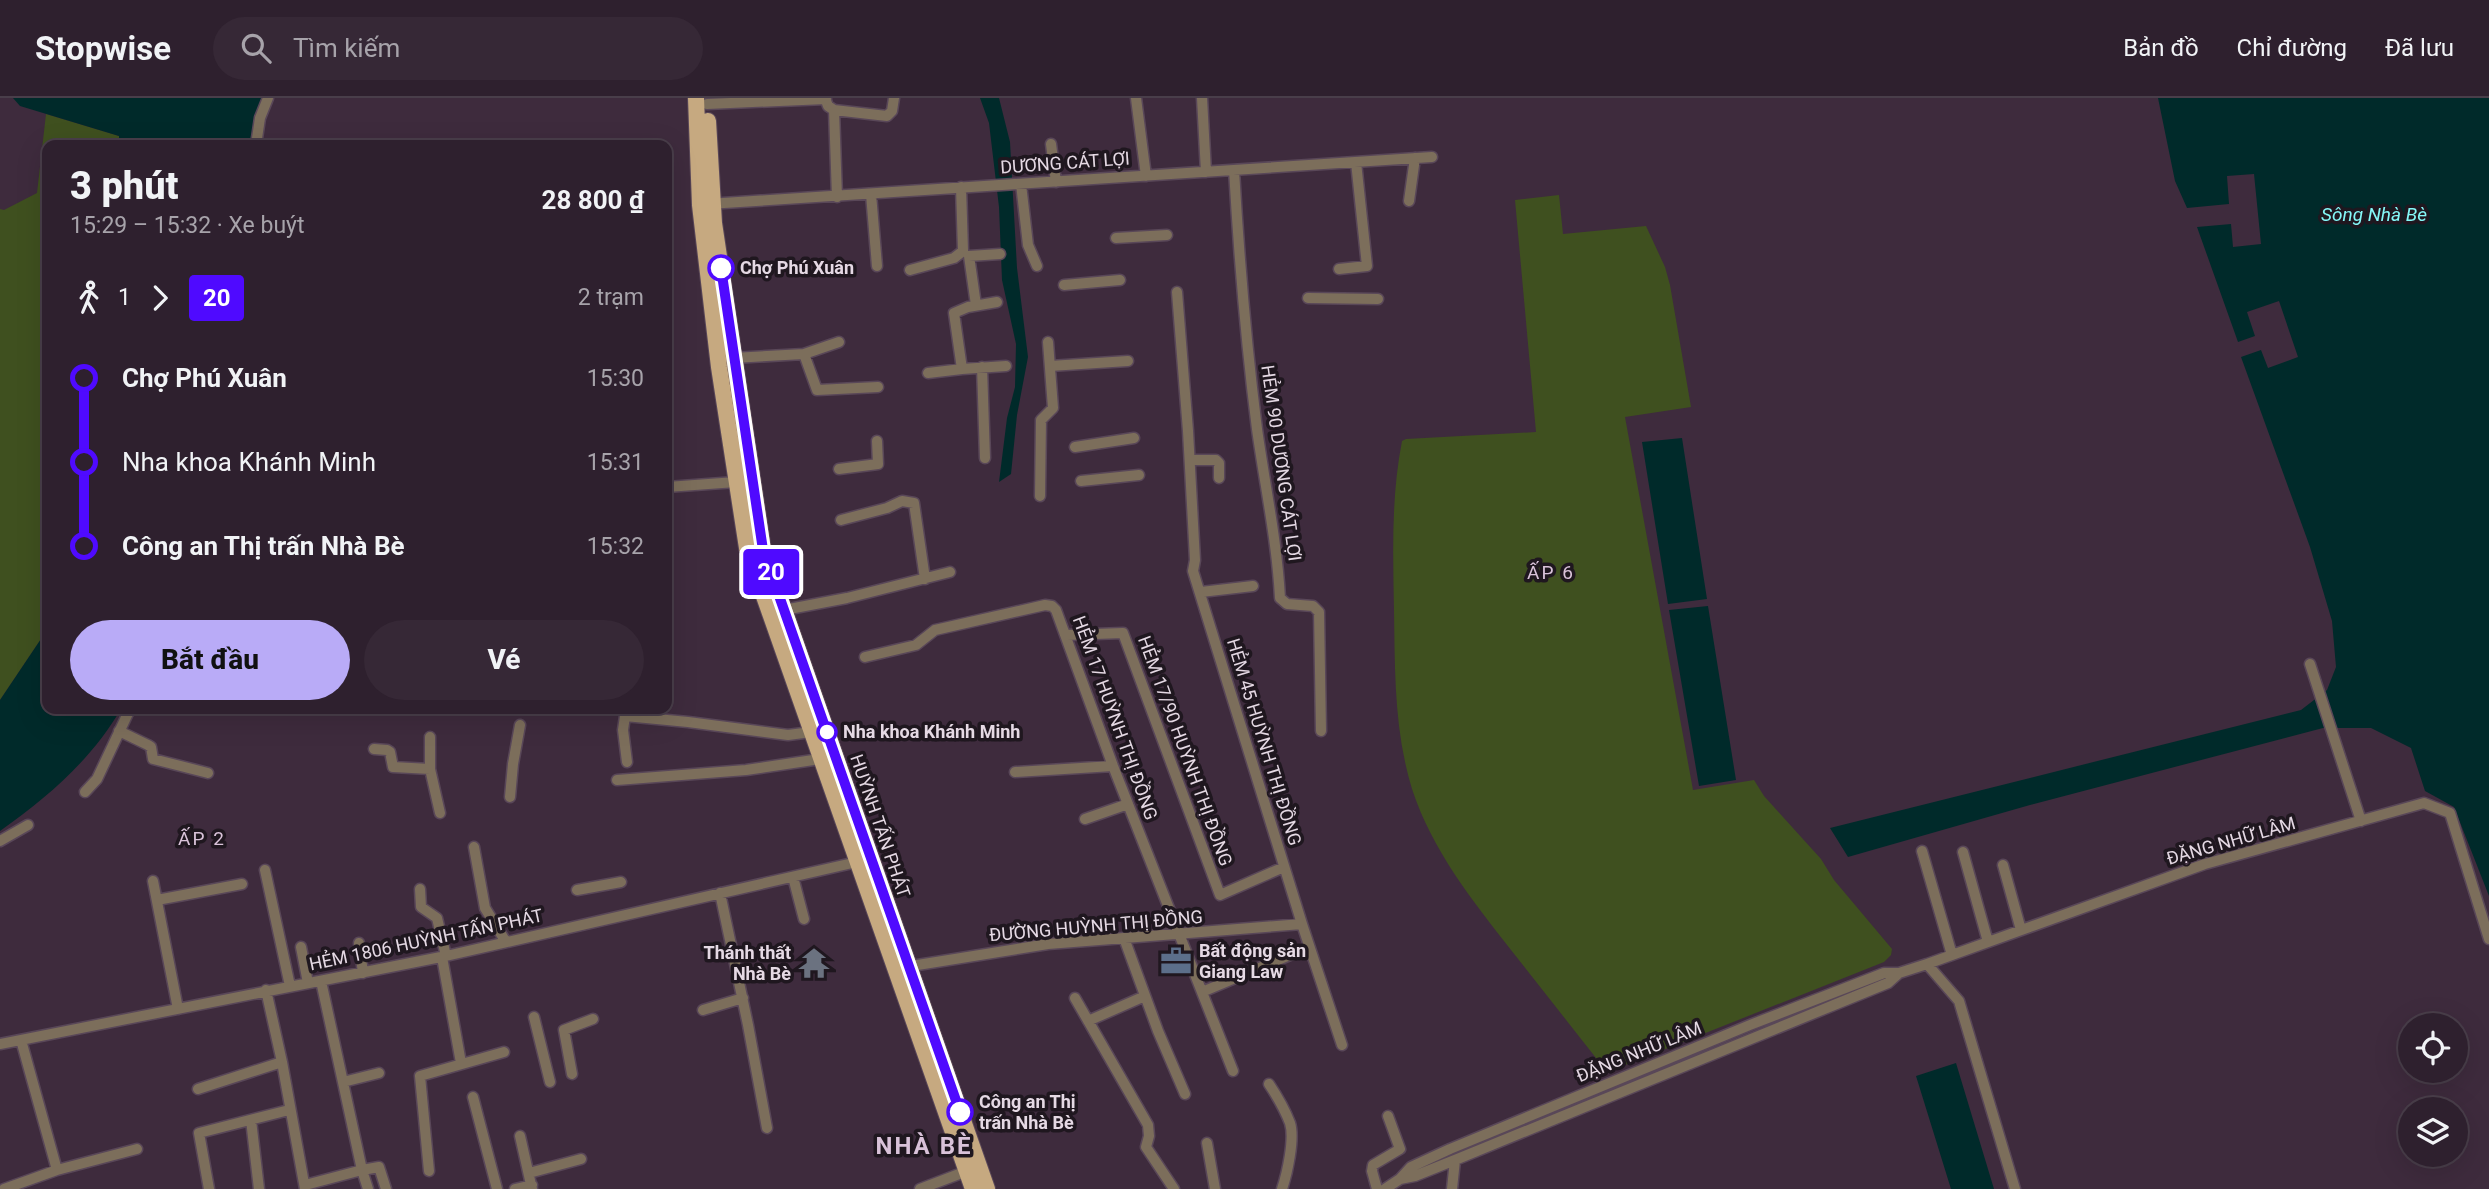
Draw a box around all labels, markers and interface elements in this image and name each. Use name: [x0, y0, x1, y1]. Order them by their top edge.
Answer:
search box: [213, 17, 703, 80]
text: Stopwise: [35, 29, 171, 68]
icon: search: [237, 29, 275, 67]
text: Tìm kiếm: [293, 33, 400, 63]
text: Bản đồ: [2123, 34, 2199, 62]
text: Chỉ đường: [2237, 34, 2347, 62]
text: Đã lưu: [2385, 34, 2454, 62]
street label: DƯƠNG CÁT LỢI: [999, 147, 1130, 178]
text: 3 phút: [70, 164, 178, 208]
text: 28 800 ₫: [541, 185, 644, 215]
water label: Sông Nhà Bè: [2321, 203, 2427, 226]
text: 15:29 – 15:32 · Xe buýt: [70, 212, 305, 239]
marker: Chợ Phú Xuân: [708, 255, 734, 281]
place label: Chợ Phú Xuân: [740, 257, 854, 278]
icon: walk: [70, 279, 108, 317]
icon: forward: [141, 279, 179, 317]
text: 1: [118, 284, 131, 311]
text: 20: [203, 284, 230, 312]
text: 2 trạm: [578, 284, 644, 311]
text: Chợ Phú Xuân: [122, 363, 287, 393]
street label: HẺM 90 DƯƠNG CÁT LỢI: [1257, 363, 1307, 562]
text: 15:30: [587, 365, 644, 392]
text: Nha khoa Khánh Minh: [122, 447, 376, 477]
text: 15:31: [587, 449, 644, 476]
text: Công an Thị trấn Nhà Bè: [122, 531, 405, 561]
text: 15:32: [587, 533, 644, 560]
line badge: 20: [740, 549, 802, 595]
text: 20: [757, 558, 785, 586]
district label: ẤP 6: [1527, 561, 1575, 584]
street label: HẺM 17 HUỲNH THỊ ĐỒNG: [1069, 613, 1163, 823]
button: Bắt đầu: [70, 620, 350, 700]
button: Vé: [364, 620, 644, 700]
street label: HẺM 17/90 HUỲNH THỊ ĐỒNG: [1134, 633, 1238, 869]
street label: HẺM 45 HUỲNH THỊ ĐỒNG: [1223, 635, 1307, 848]
place label: Nha khoa Khánh Minh: [843, 721, 1020, 742]
marker: Nha khoa Khánh Minh: [817, 722, 837, 742]
street label: HUỲNH TẤN PHÁT: [846, 751, 916, 900]
street label: ĐẶNG NHỮ LÂM: [2164, 811, 2298, 869]
district label: ẤP 2: [178, 827, 226, 850]
street label: HẺM 1806 HUỲNH TẤN PHÁT: [307, 903, 545, 975]
street label: ĐƯỜNG HUỲNH THỊ ĐỒNG: [988, 905, 1204, 945]
place label: Bất động sản Giang Law: [1199, 940, 1306, 982]
place label: Thánh thất Nhà Bè: [704, 942, 791, 984]
office icon: Bất động sản Giang Law: [1159, 944, 1193, 978]
temple icon: Thánh thất Nhà Bè: [797, 946, 831, 980]
map controls: [2398, 1013, 2468, 1167]
button: locate: [2398, 1013, 2468, 1083]
street label: ĐẶNG NHỮ LÂM: [1573, 1016, 1704, 1086]
place label: Công an Thị trấn Nhà Bè: [979, 1091, 1076, 1133]
button: layers: [2398, 1097, 2468, 1167]
marker: Công an Thị trấn Nhà Bè: [947, 1099, 973, 1125]
district label: NHÀ BÈ: [876, 1132, 973, 1160]

